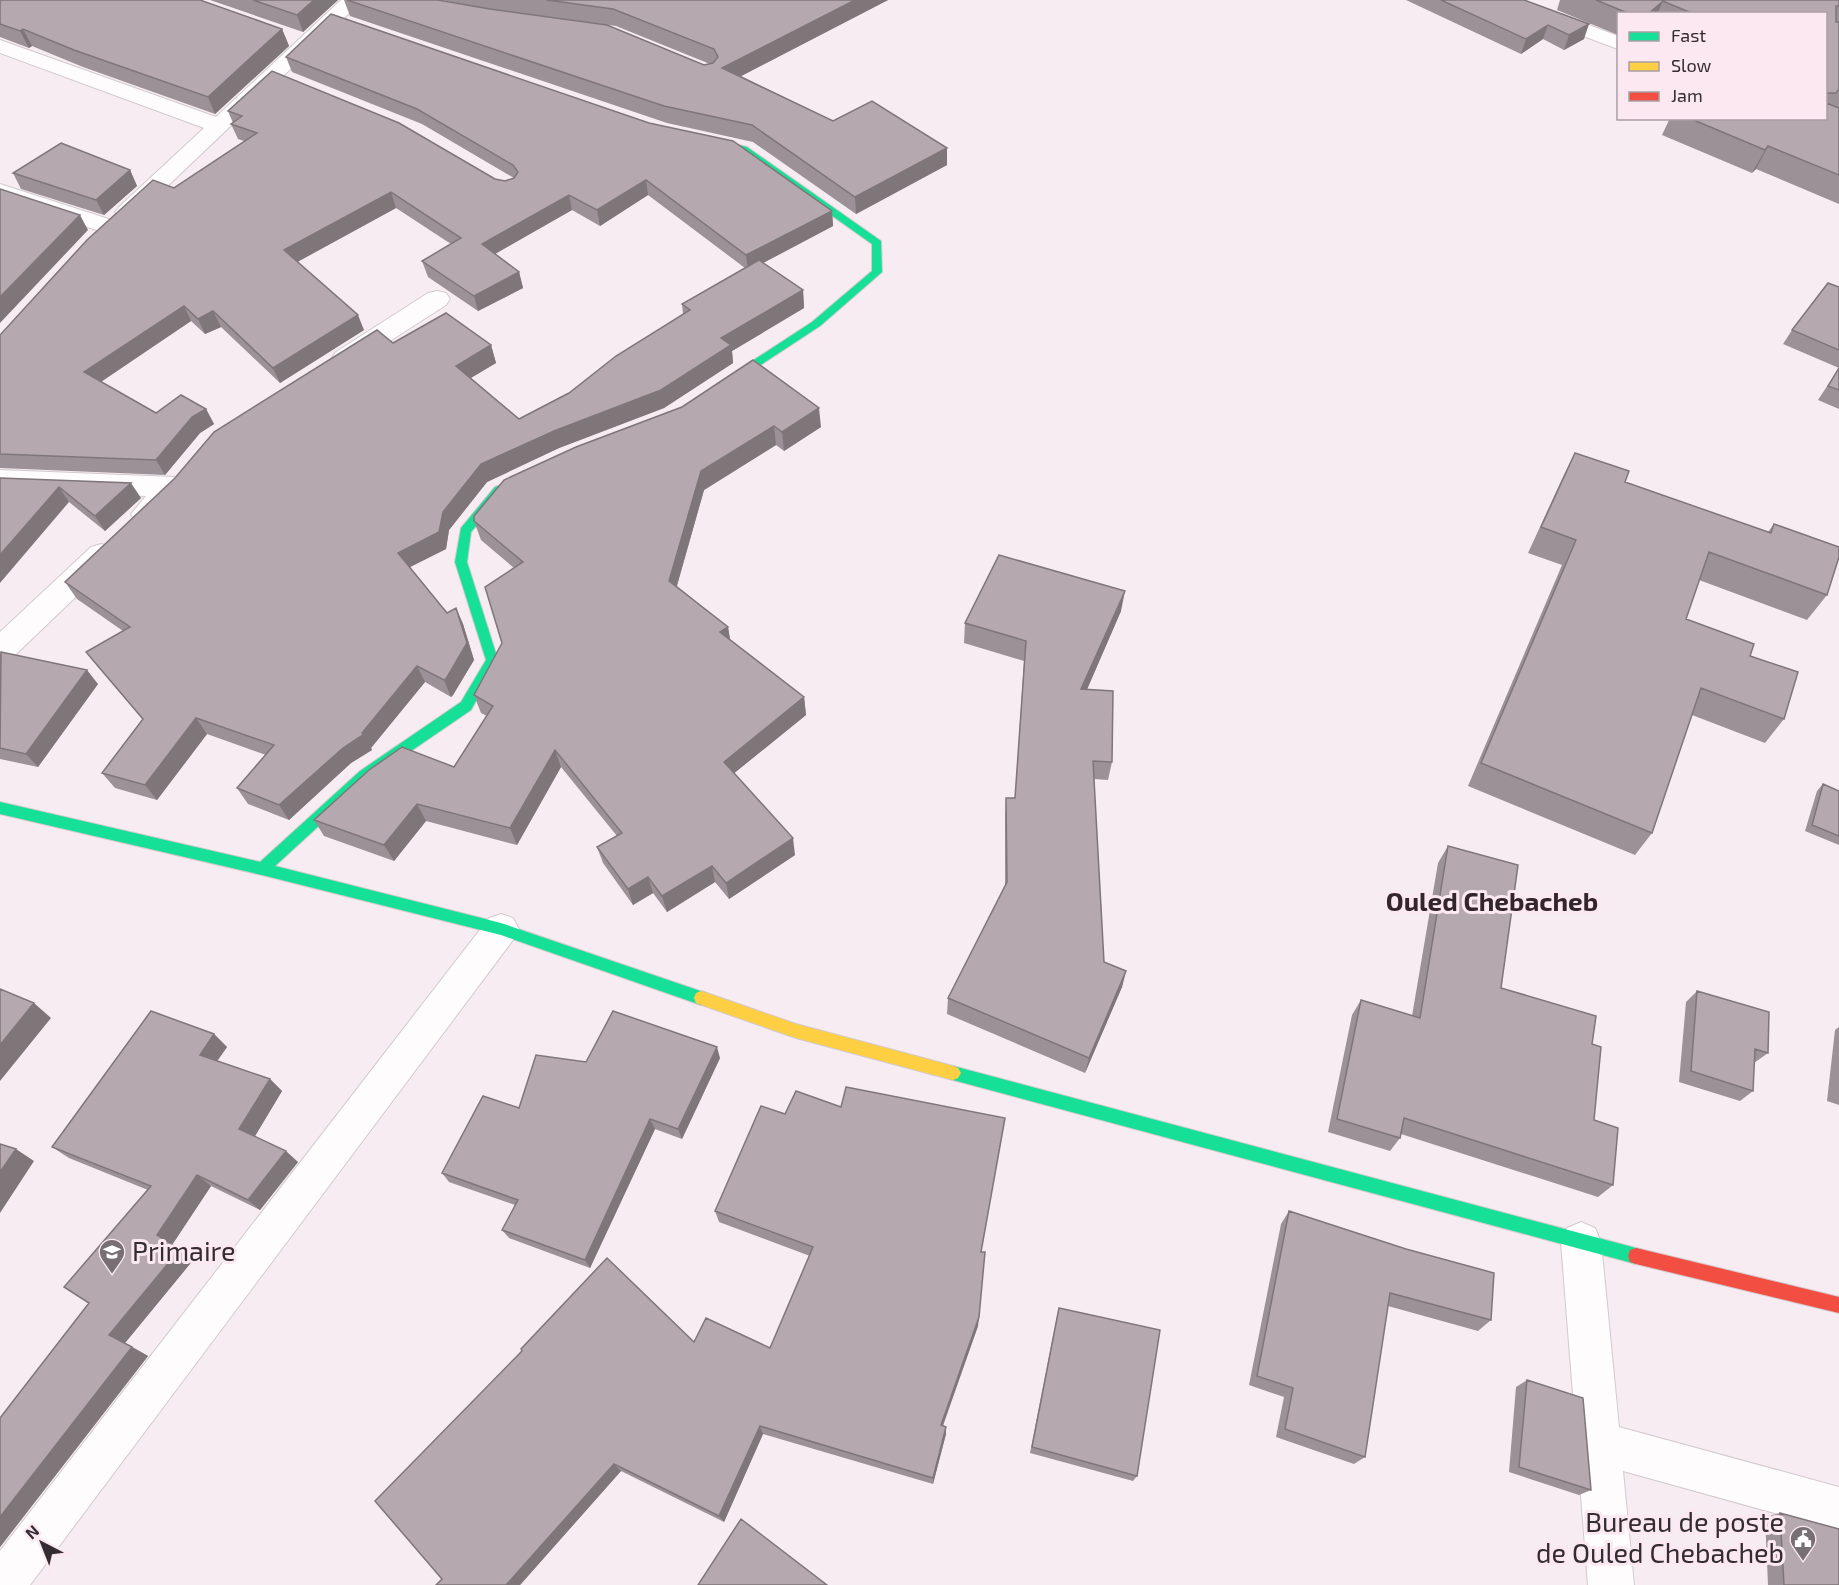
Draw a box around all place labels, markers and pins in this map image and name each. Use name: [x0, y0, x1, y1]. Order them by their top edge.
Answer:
place label: Primaire: [132, 1234, 236, 1266]
school or university icon: Primaire: [97, 1237, 127, 1275]
place label: Bureau de poste de Ouled Chebacheb: [1536, 1505, 1784, 1568]
public building icon: Bureau de poste de Ouled Chebacheb: [1788, 1524, 1818, 1562]

